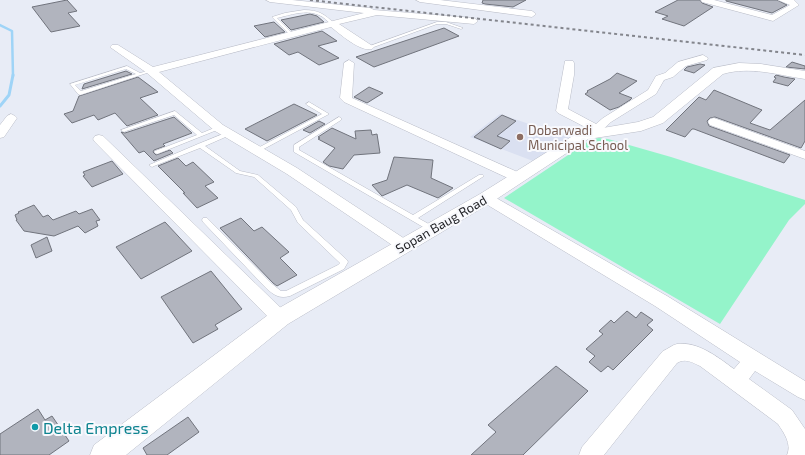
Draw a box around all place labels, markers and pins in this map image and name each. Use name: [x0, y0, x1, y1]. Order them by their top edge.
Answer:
place label: Dobarwadi Municipal School: [528, 122, 628, 153]
marker: Dobarwadi Municipal School: [515, 132, 525, 142]
place label: Delta Empress: [43, 418, 149, 437]
marker: Delta Empress: [30, 422, 40, 432]

